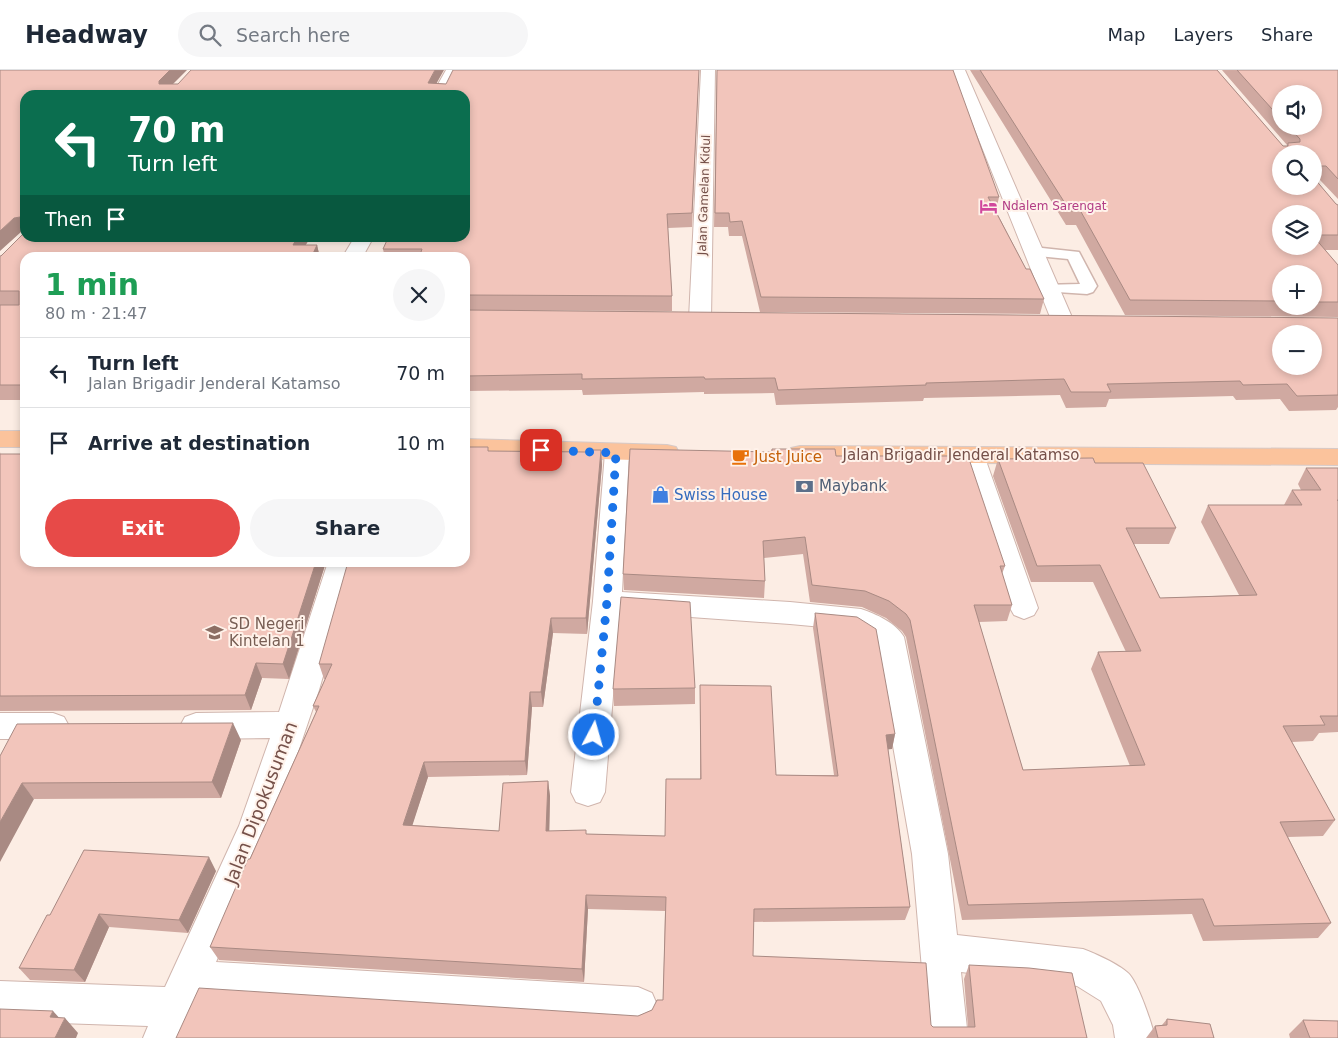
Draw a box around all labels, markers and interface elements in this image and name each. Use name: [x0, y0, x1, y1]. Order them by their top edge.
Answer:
search box: [178, 12, 528, 57]
text: Headway: [25, 21, 148, 49]
icon: search: [196, 21, 224, 49]
text: Search here: [236, 24, 350, 46]
text: Map: [1107, 24, 1145, 45]
text: Layers: [1173, 24, 1233, 45]
text: Share: [1261, 24, 1313, 45]
map controls: [1272, 85, 1322, 375]
button: sound: [1272, 85, 1322, 135]
icon: left: [45, 110, 110, 175]
text: 70 m: [128, 110, 225, 150]
street label: Jalan Gamelan Kidul: [695, 134, 713, 257]
button: search: [1272, 145, 1322, 195]
text: Turn left: [128, 151, 217, 176]
hotel icon: Ndalem Sarengat: [978, 196, 998, 216]
place label: Ndalem Sarengat: [1002, 199, 1107, 213]
icon: arrive: [102, 205, 130, 233]
button: layers: [1272, 205, 1322, 255]
text: Then: [45, 208, 92, 230]
button: +: [1272, 265, 1322, 315]
text: 1 min: [45, 267, 139, 302]
button: close: [393, 269, 445, 321]
text: 80 m · 21:47: [45, 304, 147, 323]
button: −: [1272, 325, 1322, 375]
text: Turn left: [88, 352, 179, 374]
icon: left: [45, 359, 73, 387]
text: 70 m: [396, 362, 445, 384]
text: Jalan Brigadir Jenderal Katamso: [88, 374, 341, 393]
icon: arrive: [45, 429, 73, 457]
pin: [520, 429, 562, 471]
text: Arrive at destination: [88, 432, 310, 454]
text: 10 m: [396, 432, 445, 454]
icon: arrive: [527, 436, 555, 464]
street label: Jalan Brigadir Jenderal Katamso: [842, 446, 1079, 464]
cafe icon: Just Juice: [730, 447, 750, 467]
place label: Just Juice: [753, 448, 822, 466]
bank icon: Maybank: [795, 476, 815, 496]
place label: Maybank: [819, 477, 887, 495]
shop icon: Swiss House: [650, 485, 670, 505]
place label: Swiss House: [674, 486, 767, 504]
button: Exit: [45, 499, 240, 557]
button: Share: [250, 499, 445, 557]
place label: SD Negeri Kintelan 1: [229, 615, 305, 650]
school or university icon: SD Negeri Kintelan 1: [205, 623, 225, 643]
position arrow: [567, 708, 619, 760]
street label: Jalan Dipokusuman: [219, 718, 301, 888]

